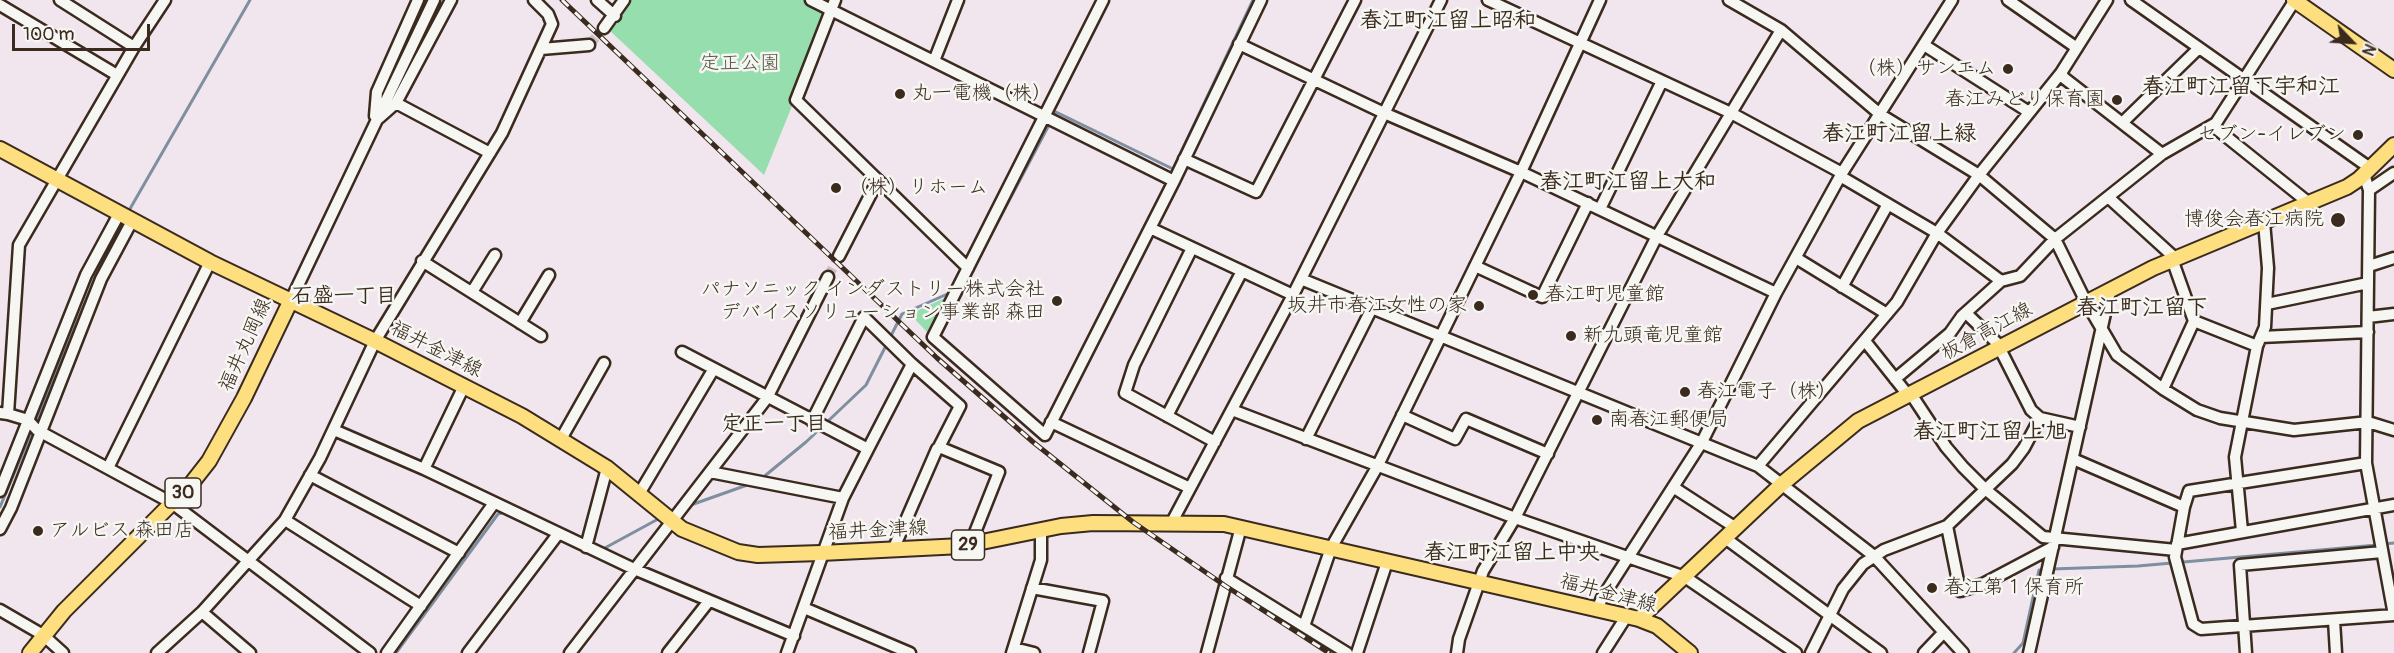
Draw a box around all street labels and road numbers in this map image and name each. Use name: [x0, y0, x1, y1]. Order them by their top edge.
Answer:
street label: 福井丸岡線: [215, 294, 277, 396]
street label: 板倉高江線: [1937, 298, 2037, 366]
street label: 福井金津線: [386, 317, 486, 383]
road number: 30: [165, 478, 201, 508]
street label: 福井金津線: [827, 516, 929, 546]
road number: 29: [952, 530, 984, 560]
street label: 福井金津線: [1557, 569, 1659, 619]

